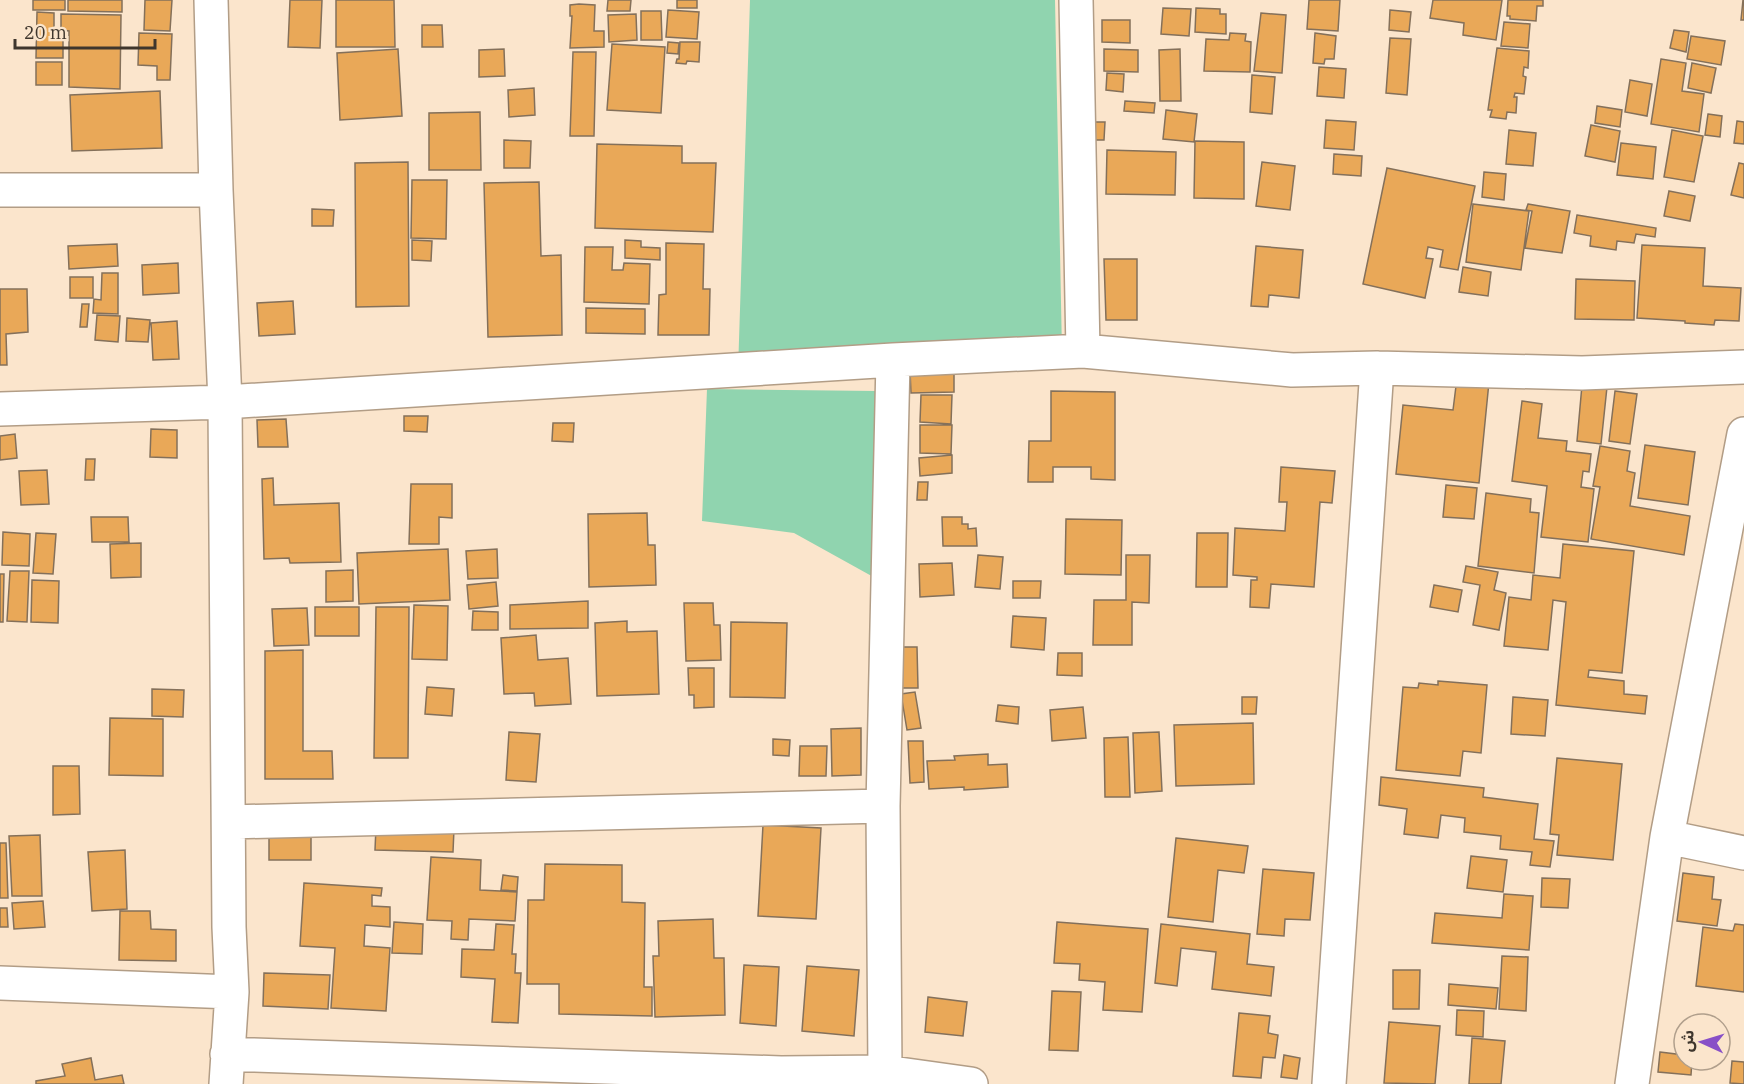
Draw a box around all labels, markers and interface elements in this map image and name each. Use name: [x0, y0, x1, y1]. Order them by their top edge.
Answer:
scale bar: [15, 12, 154, 50]
text: 20 m: [24, 21, 67, 44]
north arrow: [1672, 1012, 1732, 1072]
text: ش: [1676, 1029, 1698, 1053]

